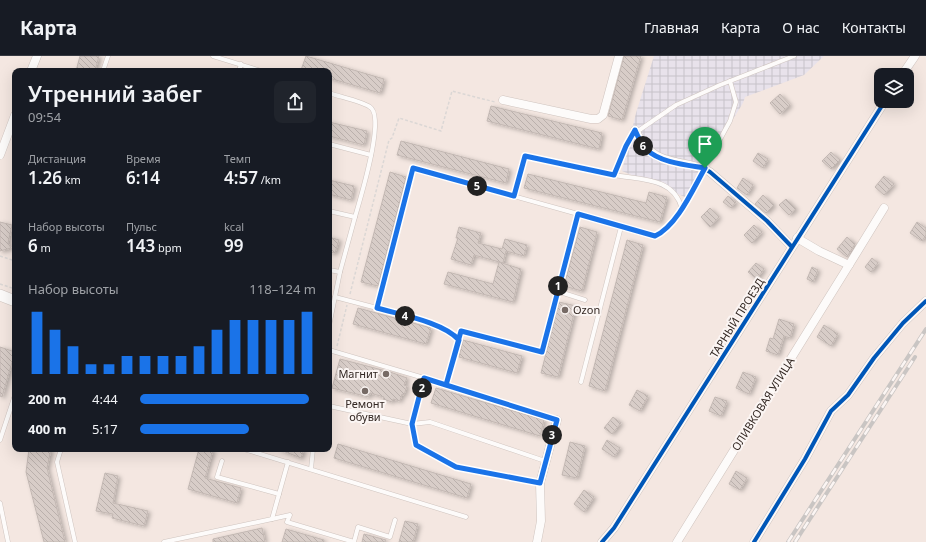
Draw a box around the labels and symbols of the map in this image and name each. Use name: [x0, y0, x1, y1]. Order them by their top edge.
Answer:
pin: [688, 127, 722, 168]
pin: 6: [633, 136, 653, 156]
pin: 5: [467, 176, 487, 196]
street label: ТАРНЫЙ ПРОЕЗД: [706, 275, 767, 360]
pin: 1: [548, 276, 568, 296]
place label: Ozon: [573, 302, 600, 317]
marker: Ozon: [560, 305, 570, 315]
pin: 4: [395, 306, 415, 326]
street label: ОЛИВКОВАЯ УЛИЦА: [728, 353, 798, 453]
place label: Магнит: [338, 366, 378, 381]
marker: Магнит: [381, 369, 391, 379]
pin: 2: [412, 378, 432, 398]
marker: Ремонт обуви: [360, 386, 370, 396]
place label: Ремонт обуви: [345, 396, 385, 424]
pin: 3: [542, 425, 562, 445]

